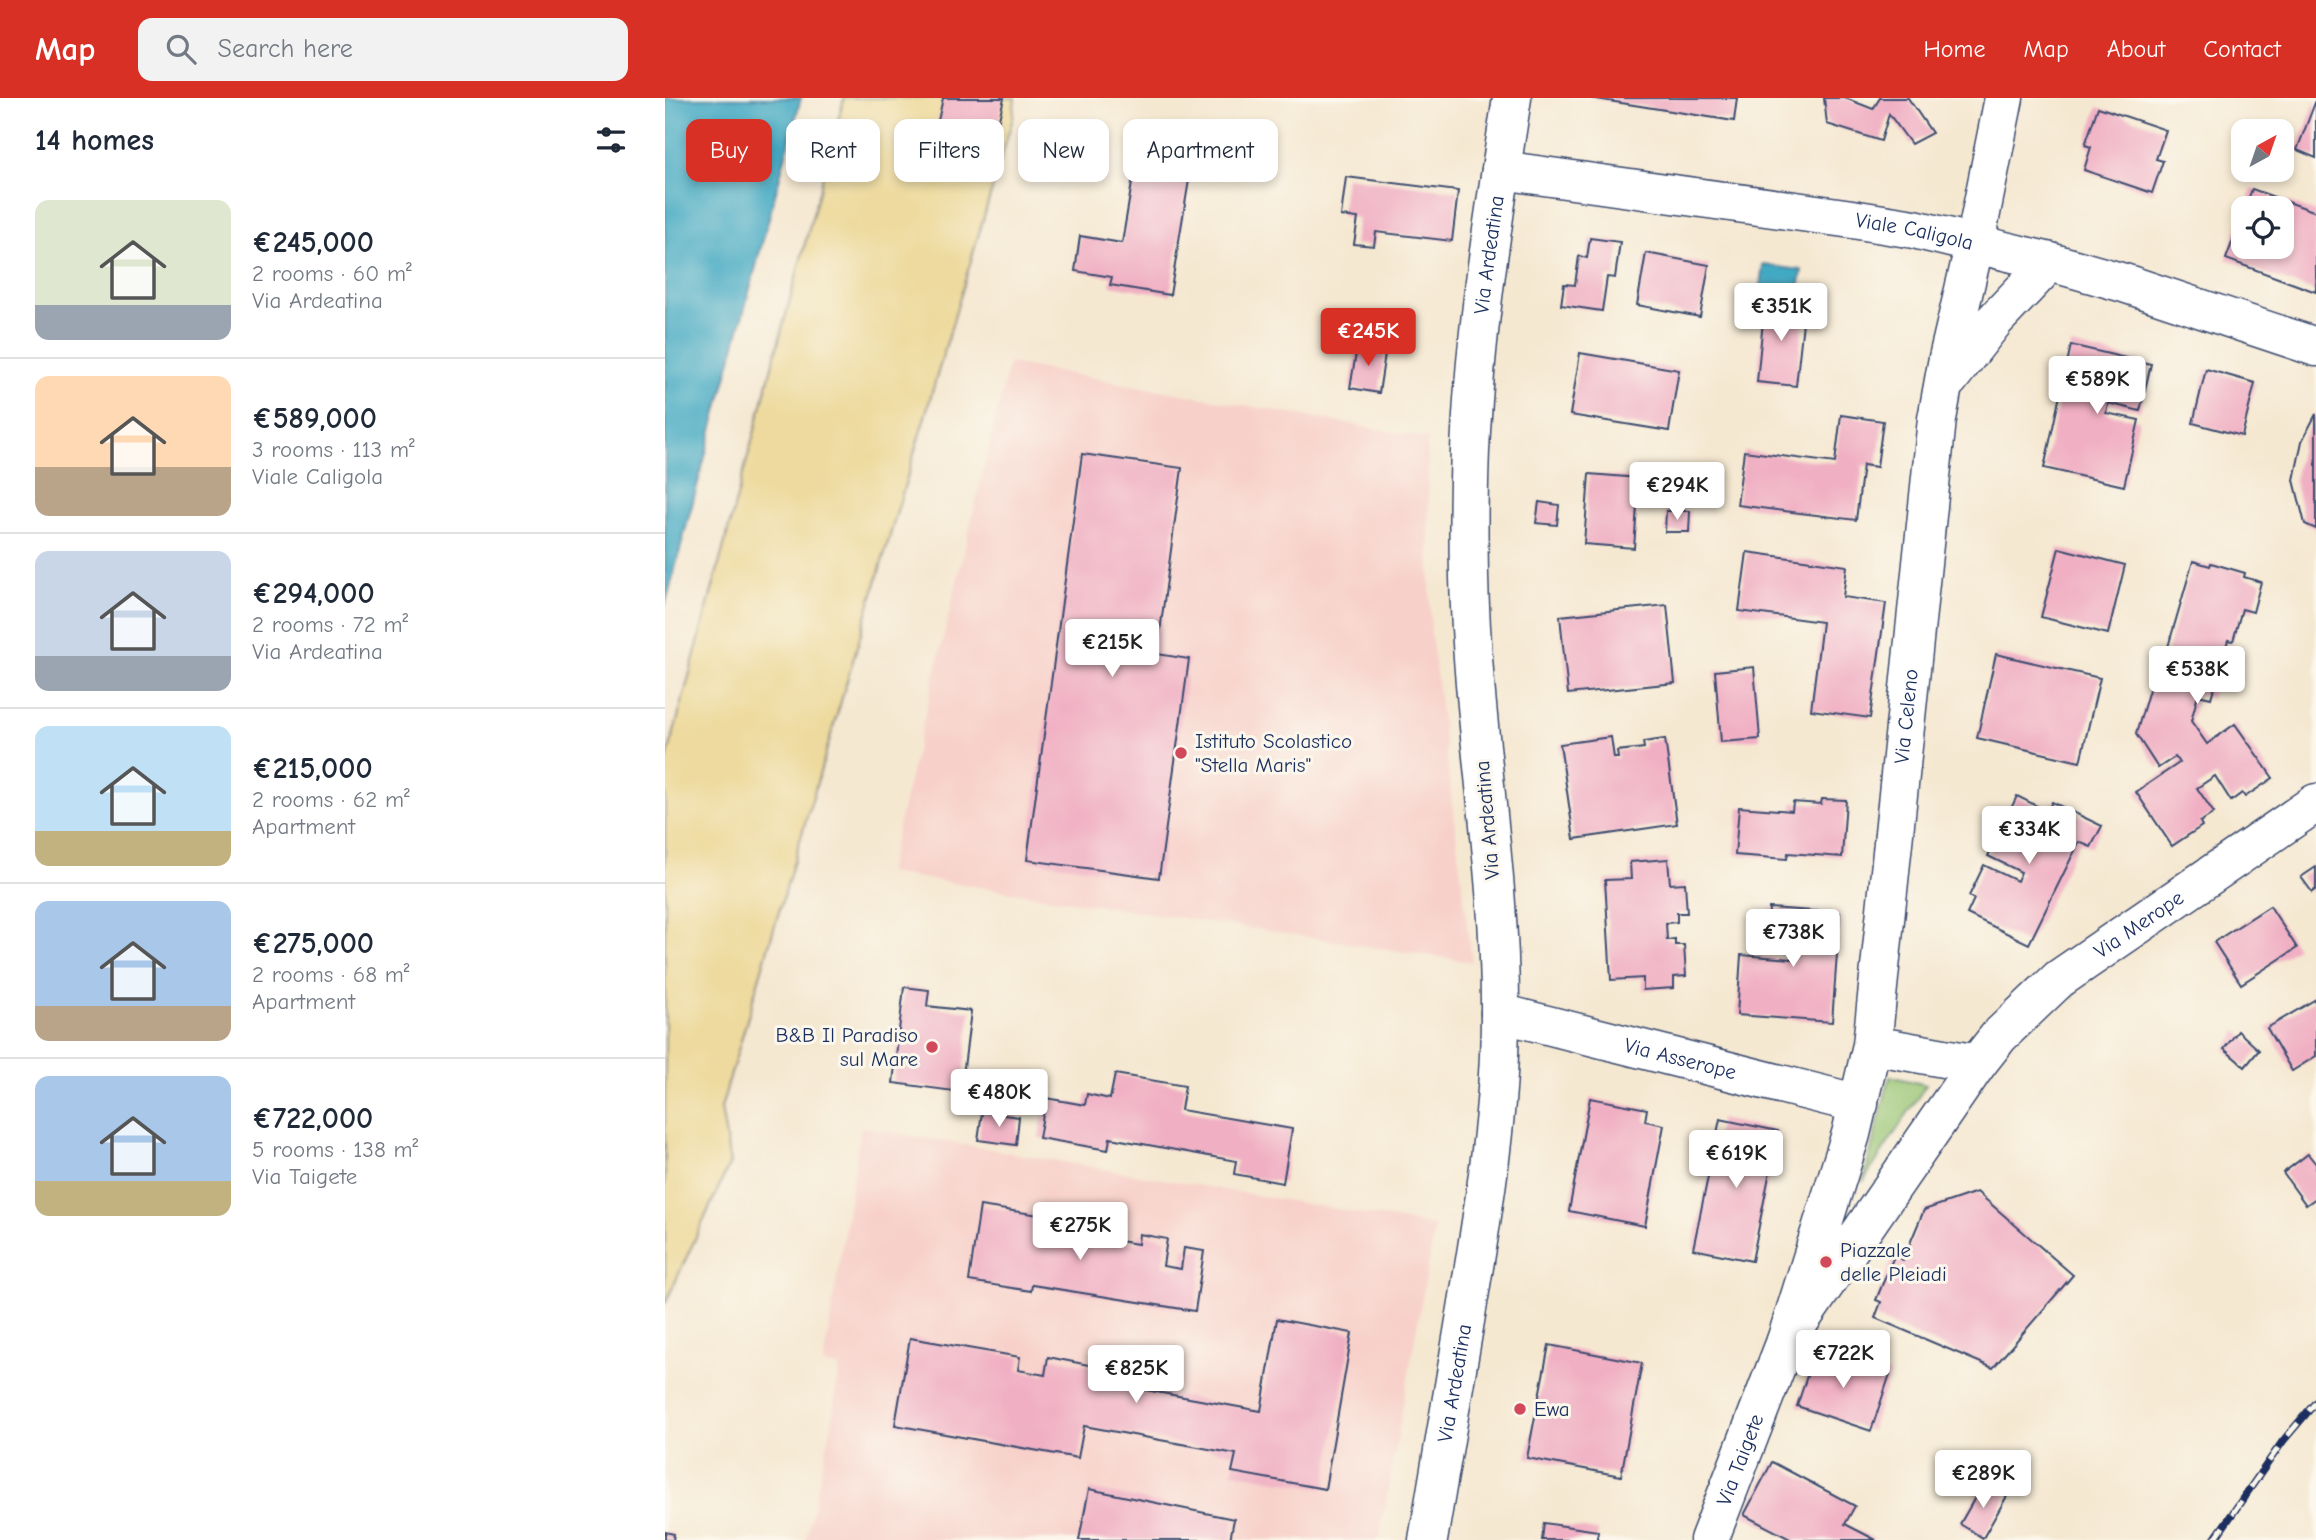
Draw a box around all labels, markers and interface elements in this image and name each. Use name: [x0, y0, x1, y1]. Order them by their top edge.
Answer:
search box: [138, 18, 628, 81]
text: Map: [35, 30, 96, 68]
icon: search: [162, 30, 200, 68]
text: Search here: [218, 34, 353, 64]
text: Home: [1924, 35, 1985, 63]
text: Map: [2023, 35, 2069, 63]
text: About: [2107, 35, 2165, 63]
text: Contact: [2203, 35, 2281, 63]
chip: Buy: [686, 119, 772, 182]
chip: Rent: [786, 119, 880, 182]
chip: Filters: [894, 119, 1004, 182]
chip: New: [1018, 119, 1109, 182]
chip: Apartment: [1123, 119, 1278, 182]
north arrow: [2231, 119, 2294, 182]
map controls: [2231, 119, 2294, 259]
icon: filters: [592, 121, 630, 159]
text: 14 homes: [35, 123, 154, 158]
street label: Via Ardeatina: [1469, 194, 1509, 315]
button: locate: [2231, 196, 2294, 259]
street label: Viale Caligola: [1854, 208, 1976, 255]
text: €245,000: [252, 225, 374, 260]
icon: home: [91, 228, 175, 312]
text: 2 rooms · 60 m²: [252, 260, 412, 287]
pin: €351K: [1732, 284, 1830, 343]
text: Via Ardeatina: [252, 287, 383, 314]
text: €351K: [1750, 292, 1812, 319]
pin: €245K: [1319, 308, 1417, 368]
text: €245K: [1337, 317, 1399, 344]
pin: €589K: [2048, 356, 2146, 416]
text: €589K: [2065, 365, 2129, 392]
text: €589,000: [252, 401, 377, 436]
icon: home: [91, 404, 175, 488]
text: 3 rooms · 113 m²: [252, 436, 415, 463]
pin: €294K: [1628, 462, 1726, 522]
text: Viale Caligola: [252, 463, 383, 490]
text: €294K: [1645, 471, 1709, 498]
text: €294,000: [252, 576, 375, 611]
icon: home: [91, 579, 175, 663]
text: 2 rooms · 72 m²: [252, 611, 408, 638]
pin: €215K: [1063, 620, 1161, 679]
text: €215K: [1081, 628, 1143, 655]
text: Via Ardeatina: [252, 638, 383, 665]
pin: €538K: [2148, 646, 2246, 706]
text: €538K: [2165, 655, 2229, 682]
street label: Via Celeno: [1889, 668, 1923, 765]
place label: Istituto Scolastico "Stella Maris": [1195, 729, 1352, 777]
marker: Istituto Scolastico "Stella Maris": [1173, 745, 1189, 761]
text: €215,000: [252, 751, 373, 786]
icon: home: [91, 754, 175, 838]
street label: Via Ardeatina: [1470, 759, 1504, 881]
text: 2 rooms · 62 m²: [252, 786, 410, 813]
pin: €334K: [1980, 806, 2078, 866]
text: Apartment: [252, 813, 355, 840]
text: €334K: [1998, 815, 2060, 842]
street label: Via Merope: [2090, 885, 2188, 963]
pin: €738K: [1744, 910, 1842, 969]
text: €738K: [1762, 918, 1824, 945]
text: €275,000: [252, 926, 374, 961]
icon: home: [91, 929, 175, 1013]
text: 2 rooms · 68 m²: [252, 961, 410, 988]
text: Apartment: [252, 988, 355, 1015]
place label: B&B Il Paradiso sul Mare: [775, 1023, 918, 1071]
street label: Via Asserope: [1622, 1033, 1739, 1084]
marker: B&B Il Paradiso sul Mare: [924, 1039, 940, 1055]
pin: €480K: [950, 1070, 1048, 1129]
text: €480K: [967, 1078, 1031, 1105]
text: €722,000: [252, 1101, 373, 1136]
icon: home: [91, 1104, 175, 1188]
pin: €619K: [1687, 1130, 1785, 1190]
text: 5 rooms · 138 m²: [252, 1136, 418, 1163]
text: €619K: [1705, 1139, 1767, 1166]
text: Via Taigete: [252, 1163, 357, 1190]
pin: €275K: [1031, 1202, 1129, 1262]
text: €275K: [1049, 1211, 1111, 1238]
place label: Piazzale delle Pleiadi: [1840, 1238, 1947, 1286]
marker: Piazzale delle Pleiadi: [1818, 1254, 1834, 1270]
street label: Via Ardeatina: [1433, 1322, 1476, 1444]
pin: €722K: [1794, 1330, 1892, 1390]
text: €722K: [1812, 1339, 1874, 1366]
pin: €825K: [1087, 1346, 1185, 1405]
text: €825K: [1104, 1354, 1168, 1381]
place label: Ewa: [1534, 1397, 1570, 1421]
marker: Ewa: [1512, 1401, 1528, 1417]
street label: Via Taigete: [1711, 1411, 1769, 1509]
pin: €289K: [1934, 1450, 2032, 1510]
text: €289K: [1951, 1459, 2015, 1486]

